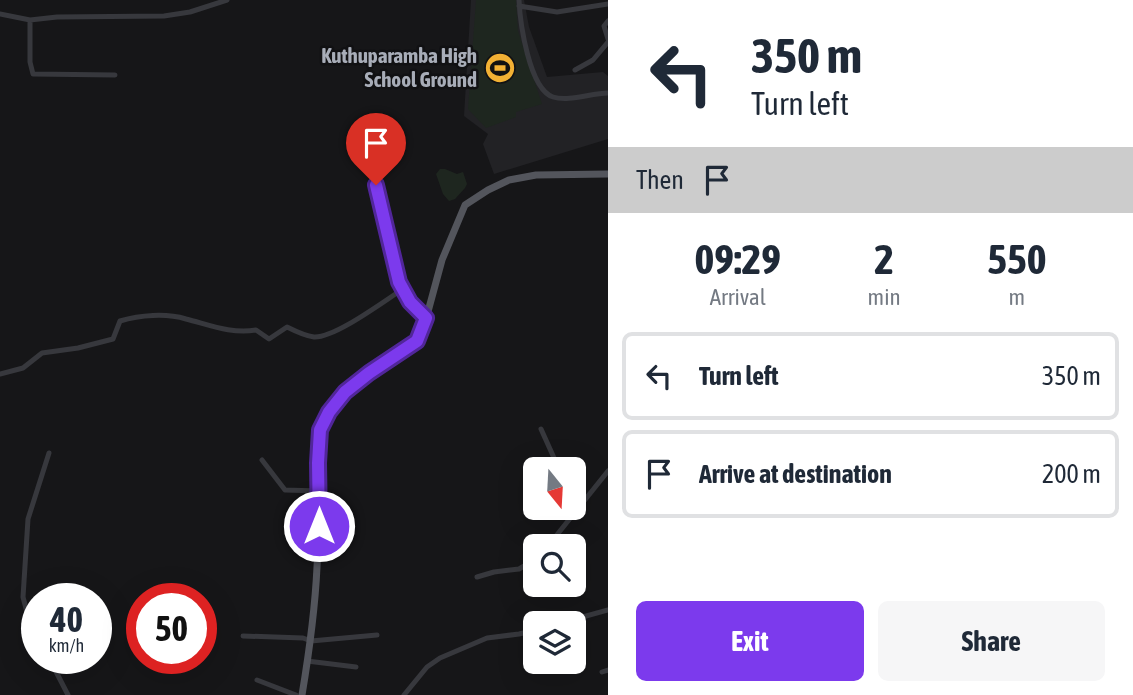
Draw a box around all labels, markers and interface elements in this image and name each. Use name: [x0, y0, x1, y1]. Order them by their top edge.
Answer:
text: 350 m: [751, 27, 862, 83]
icon: left: [636, 28, 727, 119]
place label: Kuthuparamba High School Ground: [321, 43, 477, 91]
sports icon: Kuthuparamba High School Ground: [483, 51, 517, 85]
text: Turn left: [751, 85, 849, 122]
pin: [346, 113, 406, 185]
icon: arrive: [357, 124, 395, 162]
icon: arrive: [698, 161, 736, 199]
text: Then: [636, 165, 684, 195]
text: 09:29: [695, 235, 781, 283]
text: 2: [874, 235, 894, 283]
text: 550: [987, 235, 1046, 283]
text: Arrival: [710, 284, 766, 310]
text: min: [868, 284, 901, 310]
text: m: [1009, 284, 1025, 310]
icon: left: [640, 357, 678, 395]
text: Turn left: [699, 361, 779, 391]
text: 350 m: [1042, 361, 1101, 391]
icon: arrive: [640, 455, 678, 493]
north arrow: [523, 457, 586, 520]
map controls: [523, 457, 586, 674]
text: Arrive at destination: [699, 459, 892, 489]
text: 200 m: [1042, 459, 1101, 489]
position arrow: [282, 489, 356, 563]
button: search: [523, 534, 586, 597]
speed limit sign: 50: [126, 583, 217, 674]
text: 40: [50, 599, 83, 639]
button: Exit: [636, 601, 864, 681]
button: Share: [878, 601, 1105, 681]
button: layers: [523, 611, 586, 674]
text: km/h: [49, 635, 84, 656]

